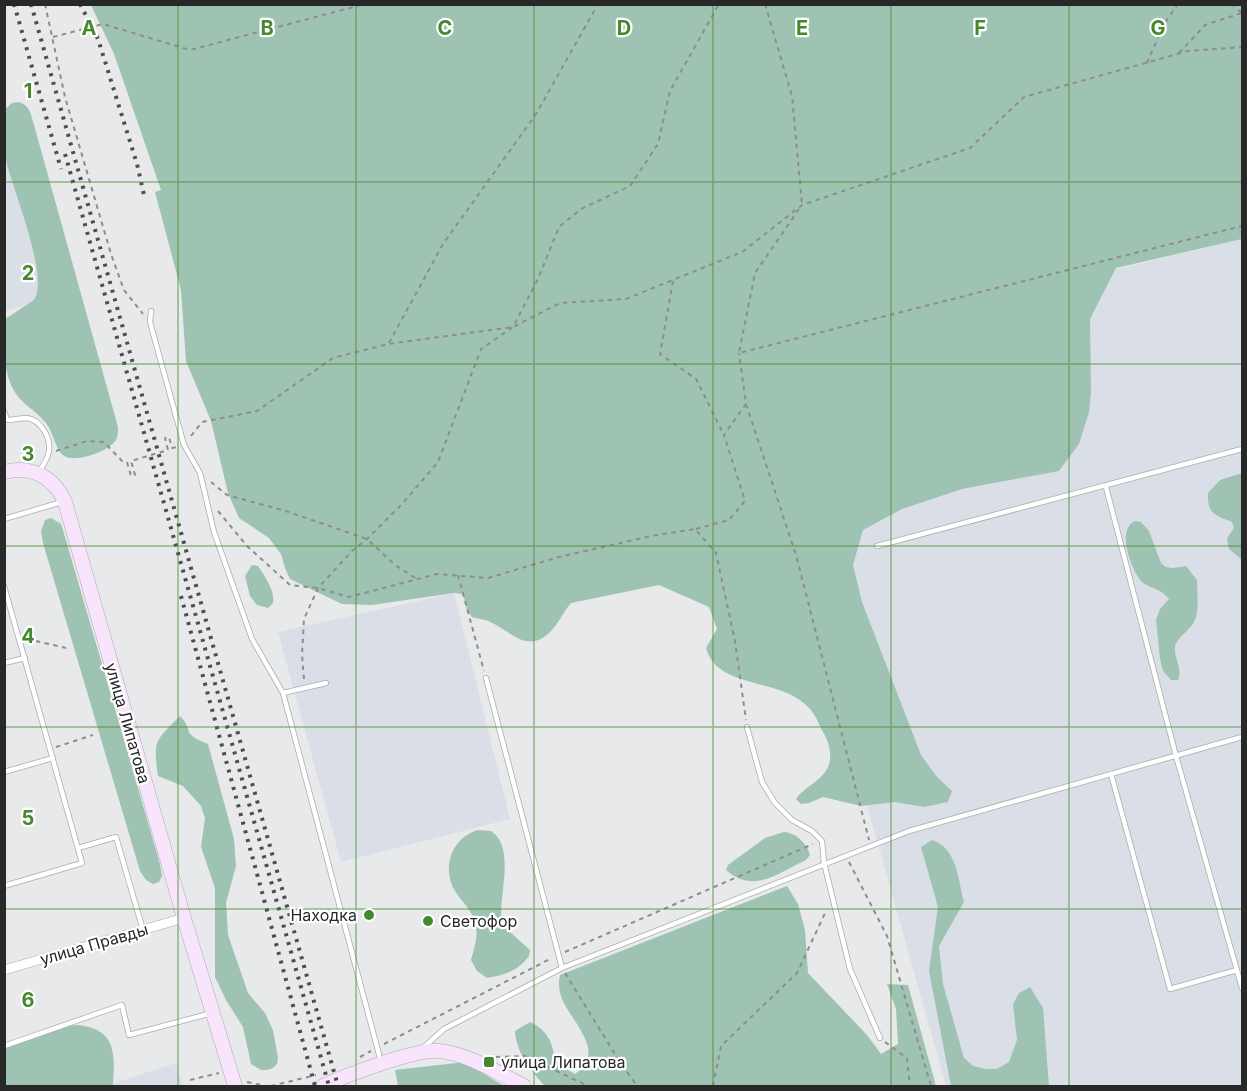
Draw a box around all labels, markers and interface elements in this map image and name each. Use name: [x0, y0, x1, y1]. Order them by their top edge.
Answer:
text: A: [82, 16, 97, 40]
text: B: [260, 16, 274, 40]
text: C: [438, 16, 452, 40]
text: D: [617, 16, 631, 40]
text: E: [796, 16, 808, 40]
text: F: [974, 16, 986, 40]
text: G: [1150, 16, 1166, 40]
text: 1: [24, 79, 32, 103]
text: 2: [22, 261, 34, 285]
text: 3: [22, 442, 34, 466]
text: 4: [21, 624, 35, 648]
street label: улица Липатова: [101, 660, 155, 786]
text: 5: [22, 806, 34, 830]
place label: Находка: [290, 905, 357, 925]
marker: Находка: [362, 908, 376, 922]
place label: Светофор: [440, 911, 517, 931]
marker: Светофор: [421, 914, 435, 928]
street label: улица Правды: [38, 919, 150, 969]
text: 6: [22, 988, 35, 1012]
place label: улица Липатова: [501, 1052, 626, 1072]
marker: улица Липатова: [482, 1055, 496, 1069]

